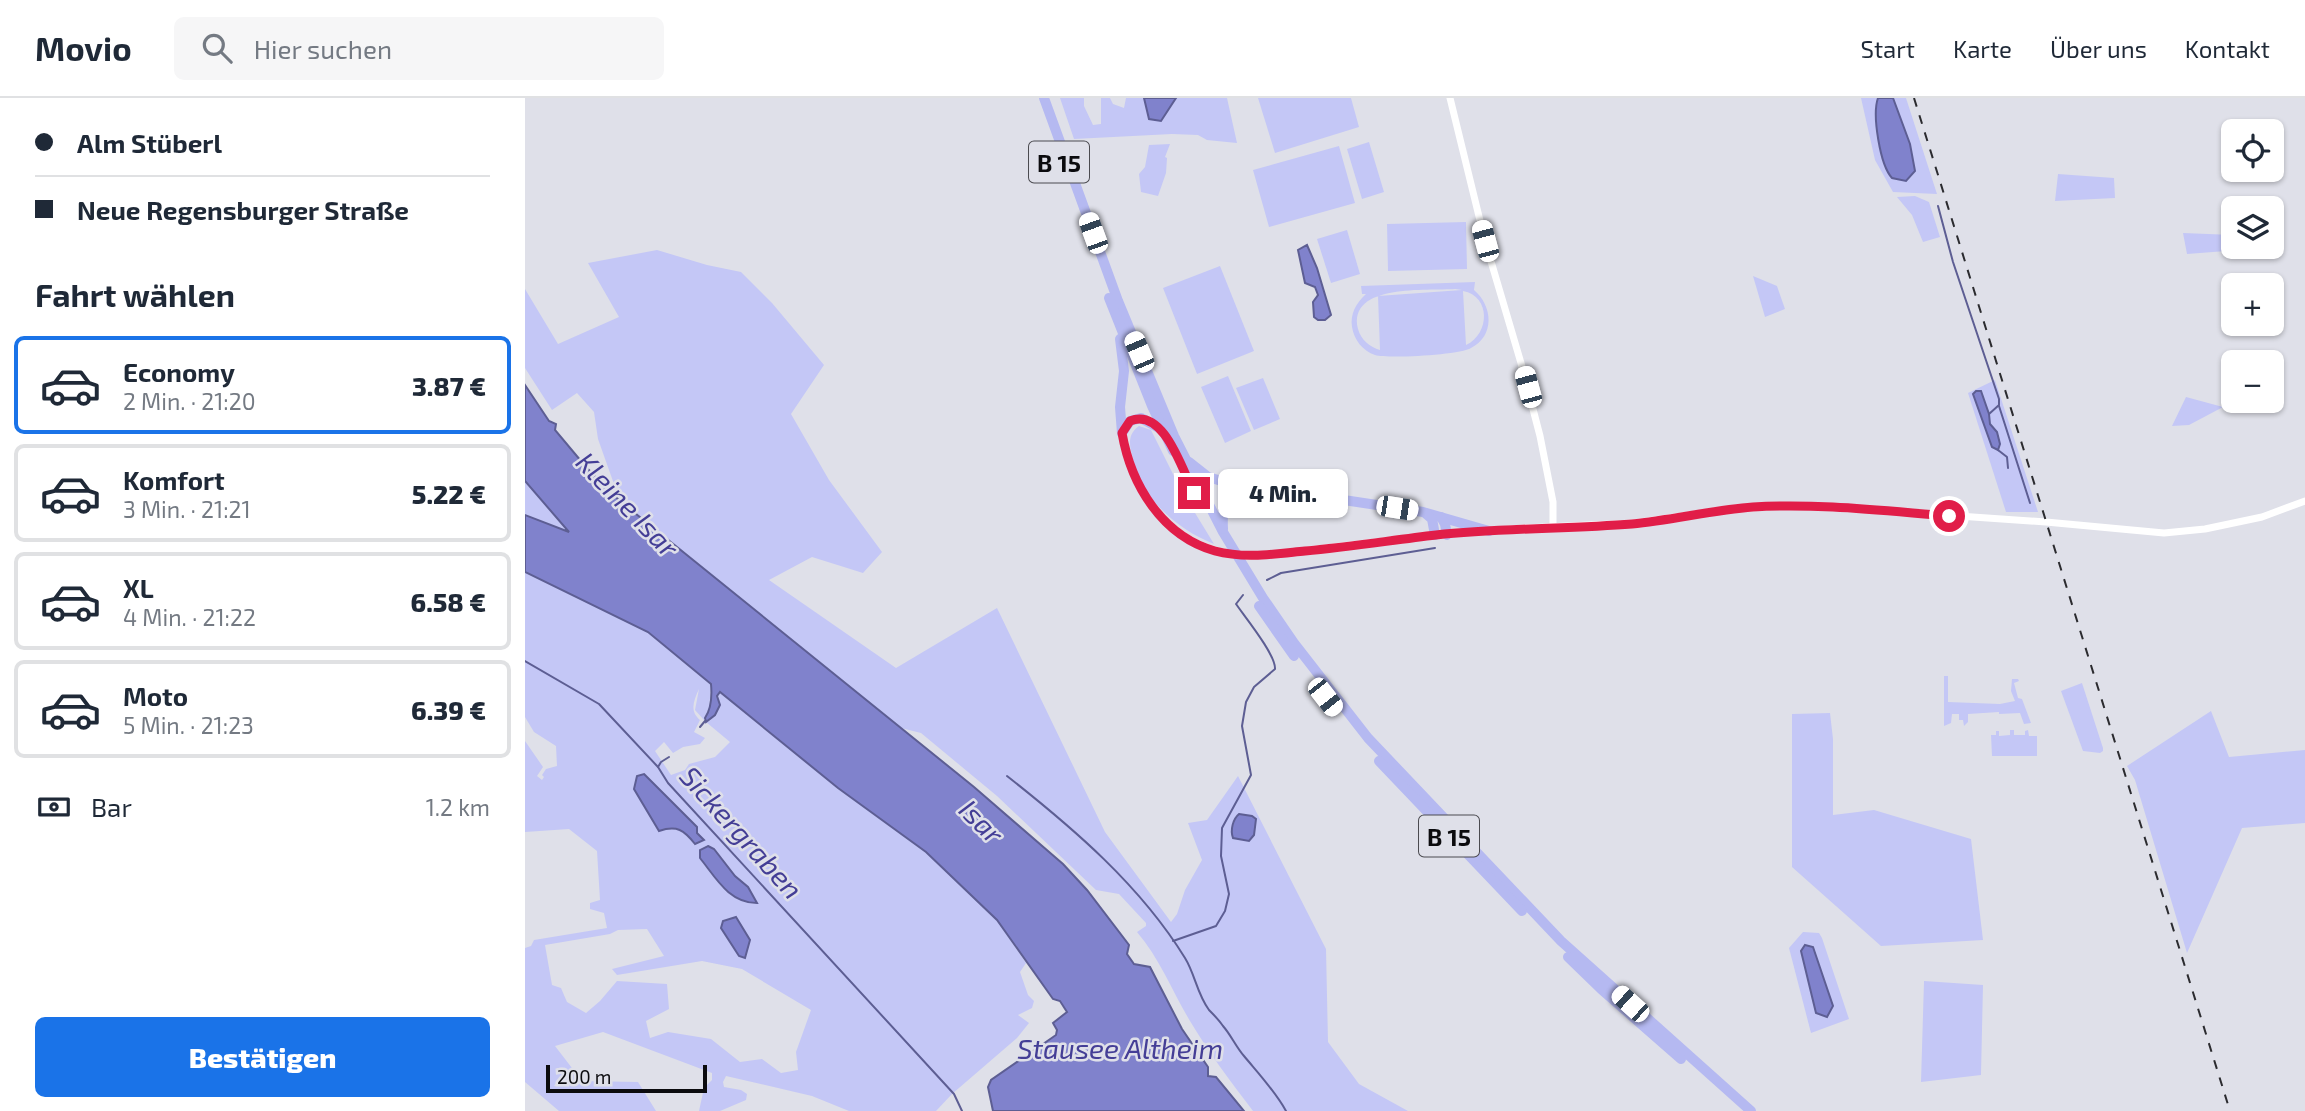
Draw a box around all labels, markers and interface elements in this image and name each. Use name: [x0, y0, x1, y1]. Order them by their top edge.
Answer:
search box: [174, 17, 664, 80]
text: Movio: [35, 28, 132, 68]
icon: search: [198, 29, 236, 67]
text: Hier suchen: [254, 33, 392, 64]
text: Start: [1861, 34, 1915, 63]
text: Karte: [1953, 34, 2012, 63]
text: Über uns: [2050, 34, 2147, 63]
text: Kontakt: [2185, 34, 2270, 63]
map controls: [2221, 119, 2284, 413]
button: locate: [2221, 119, 2284, 182]
text: Alm Stüberl: [77, 127, 222, 158]
road number: B 15: [1029, 141, 1089, 182]
text: Neue Regensburger Straße: [77, 194, 409, 225]
button: layers: [2221, 196, 2284, 259]
car: [1076, 210, 1111, 256]
car: [1470, 218, 1501, 264]
button: +: [2221, 273, 2284, 336]
text: Fahrt wählen: [35, 275, 235, 313]
car: [1122, 329, 1157, 375]
button: −: [2221, 350, 2284, 413]
icon: car: [39, 354, 102, 417]
text: Economy: [123, 356, 235, 387]
car: [1513, 364, 1544, 410]
text: 3.87 €: [412, 370, 486, 401]
text: 2 Min. · 21:20: [123, 387, 256, 415]
water label: Kleine Isar: [570, 444, 687, 564]
icon: car: [39, 462, 102, 525]
text: Komfort: [123, 464, 225, 495]
callout: 4 Min.: [1219, 468, 1348, 518]
route end: [1178, 477, 1210, 509]
text: 5.22 €: [412, 478, 486, 509]
text: 4 Min.: [1249, 479, 1317, 507]
car: [1375, 494, 1420, 522]
text: 3 Min. · 21:21: [123, 495, 251, 523]
route start: [1933, 500, 1965, 532]
icon: car: [39, 570, 102, 633]
text: XL: [123, 572, 154, 603]
text: 6.58 €: [411, 586, 486, 617]
text: 4 Min. · 21:22: [123, 603, 256, 631]
car: [1304, 674, 1347, 720]
icon: car: [39, 678, 102, 741]
text: Moto: [123, 680, 188, 711]
text: 6.39 €: [411, 694, 486, 725]
text: 5 Min. · 21:23: [123, 711, 254, 739]
water label: Sickergraben: [674, 759, 810, 905]
icon: cash: [35, 788, 73, 826]
text: Bar: [91, 791, 132, 822]
water label: Isar: [953, 792, 1012, 851]
text: 1.2 km: [426, 793, 490, 821]
road number: B 15: [1419, 816, 1479, 856]
car: [1608, 982, 1653, 1026]
button: Bestätigen: [35, 1017, 490, 1097]
water label: Stausee Altheim: [1017, 1031, 1223, 1065]
scale bar: [546, 1062, 707, 1094]
text: 200 m: [557, 1065, 611, 1088]

